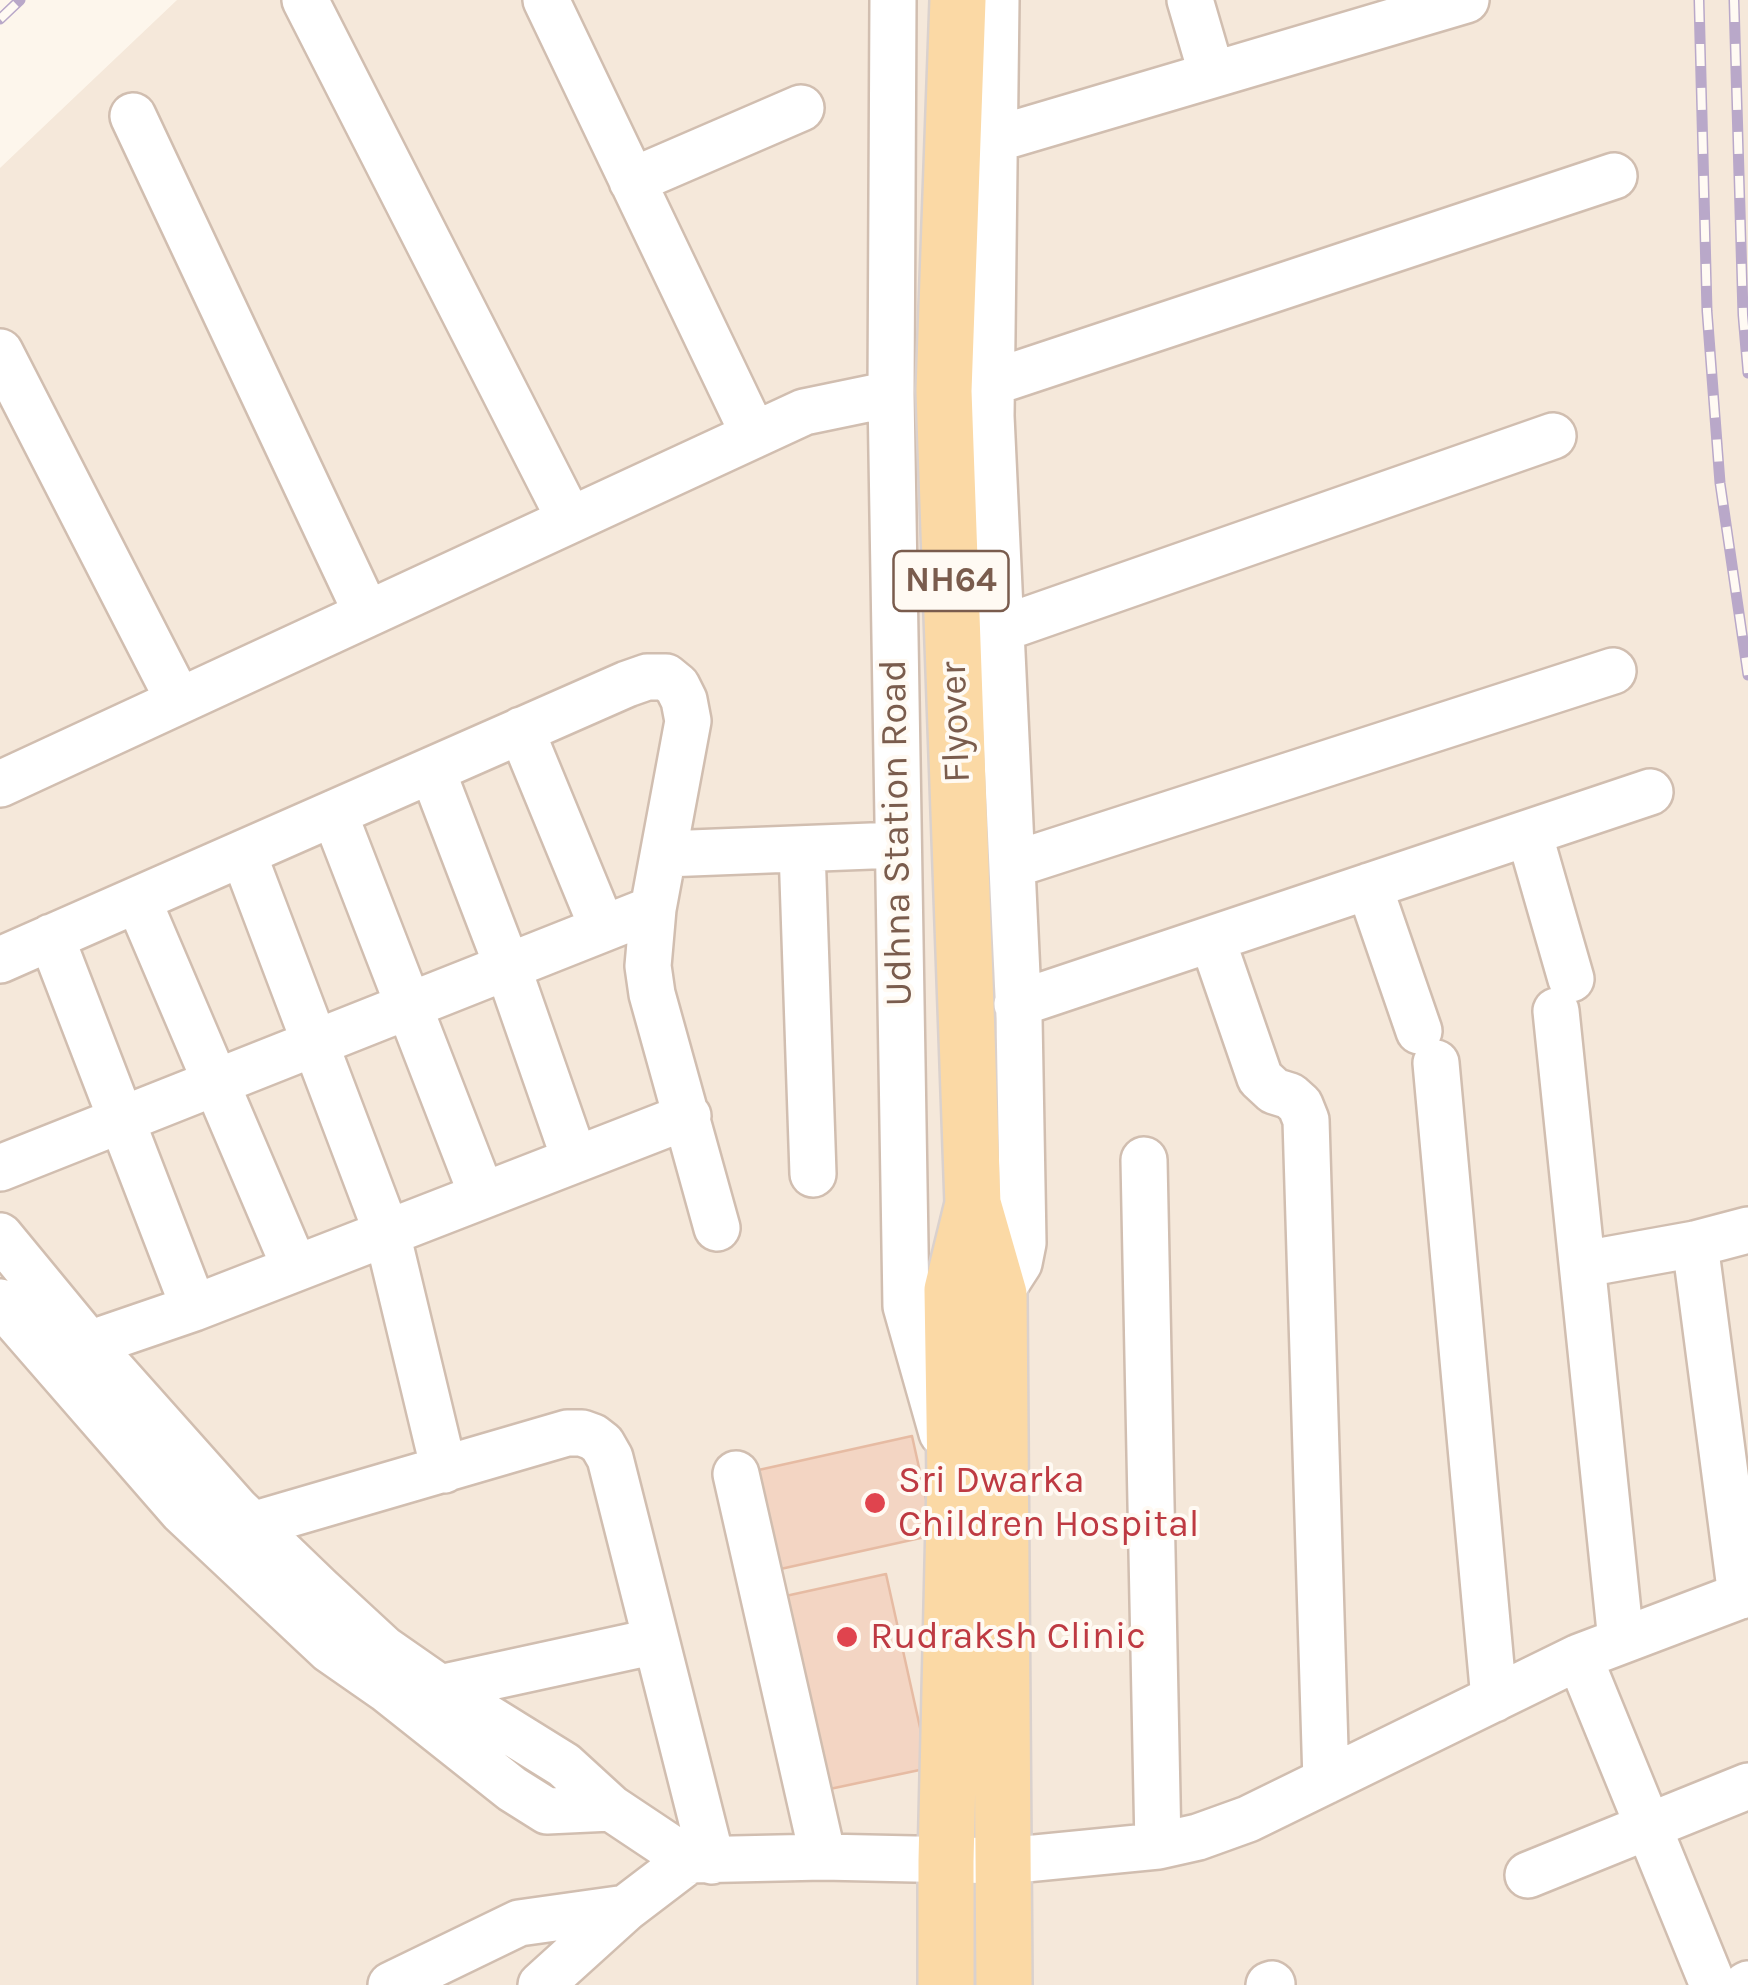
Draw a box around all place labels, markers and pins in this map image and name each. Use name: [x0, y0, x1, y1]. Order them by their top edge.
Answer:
place label: Sri Dwarka Children Hospital: [898, 1458, 1199, 1548]
marker: Sri Dwarka Children Hospital: [862, 1490, 888, 1516]
place label: Rudraksh Clinic: [870, 1614, 1146, 1660]
marker: Rudraksh Clinic: [834, 1624, 860, 1650]

